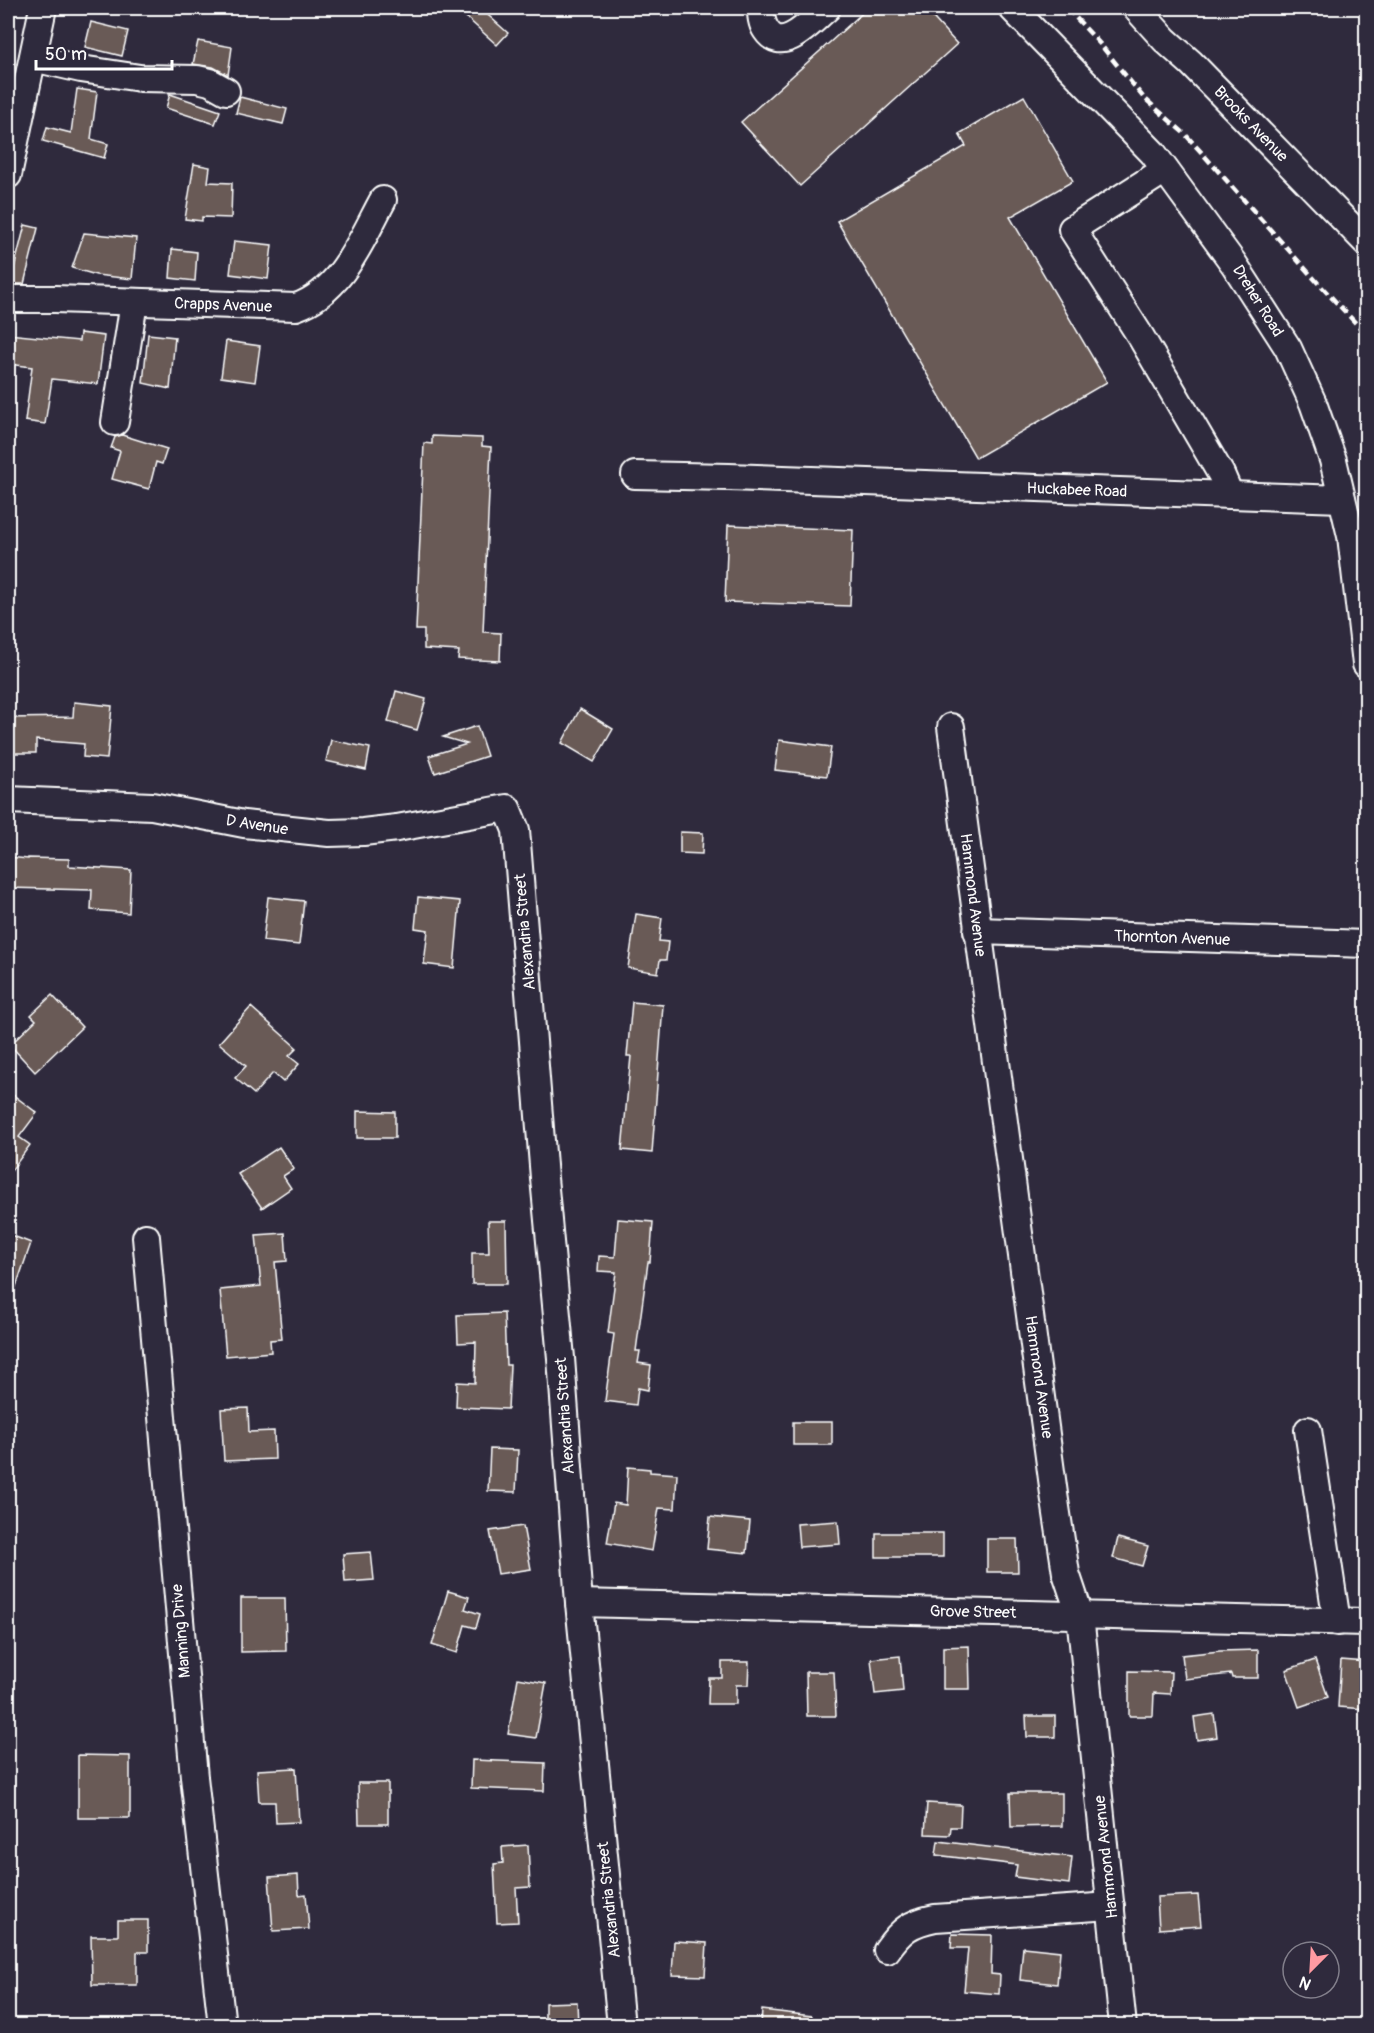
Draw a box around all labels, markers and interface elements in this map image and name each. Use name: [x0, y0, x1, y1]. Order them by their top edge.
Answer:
scale bar: [36, 33, 172, 71]
text: 50 m: [45, 43, 87, 66]
street label: Brooks Avenue: [1210, 82, 1292, 166]
street label: Dreher Road: [1228, 261, 1288, 341]
street label: Crapps Avenue: [174, 293, 272, 317]
street label: Huckabee Road: [1026, 478, 1128, 502]
street label: D Avenue: [224, 810, 290, 840]
street label: Hammond Avenue: [956, 832, 990, 958]
street label: Alexandria Street: [510, 872, 540, 991]
street label: Thornton Avenue: [1114, 926, 1231, 950]
street label: Hammond Avenue: [1020, 1314, 1058, 1440]
street label: Alexandria Street: [551, 1357, 579, 1475]
street label: Manning Drive: [167, 1583, 195, 1679]
street label: Grove Street: [930, 1601, 1017, 1623]
street label: Hammond Avenue: [1090, 1794, 1122, 1920]
street label: Alexandria Street: [593, 1840, 625, 1959]
north arrow: [1281, 1940, 1341, 2000]
text: N: [1296, 1971, 1314, 1994]

